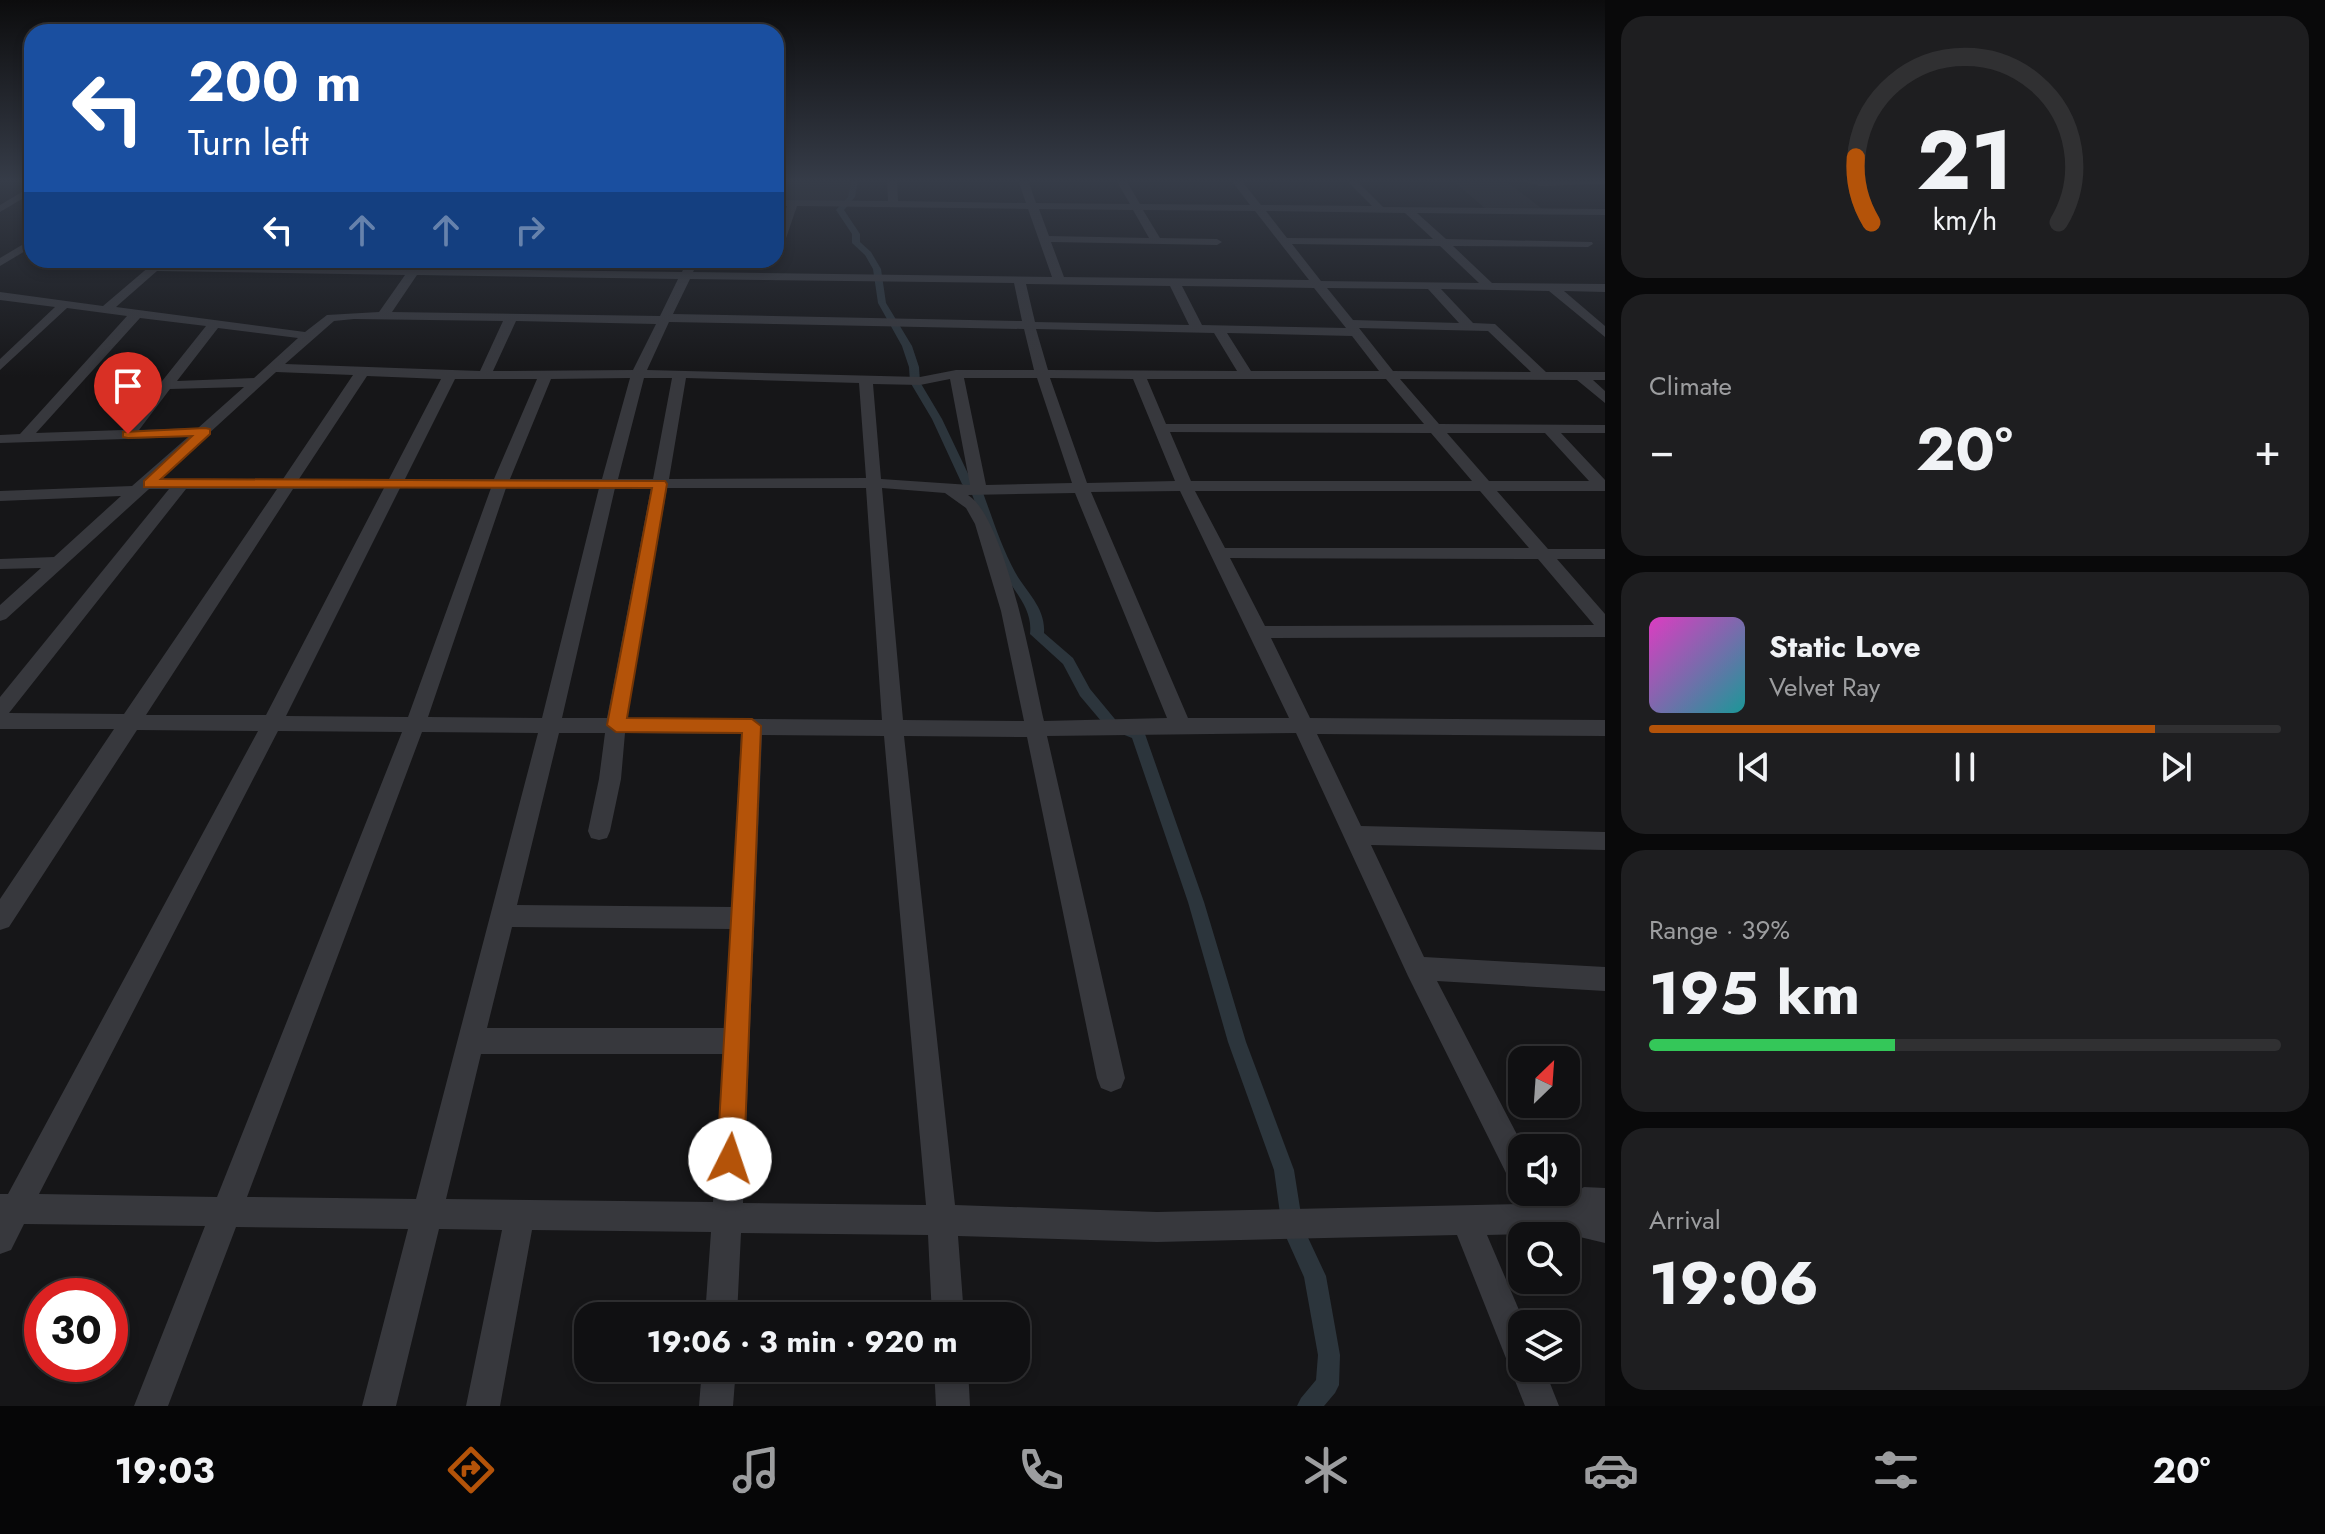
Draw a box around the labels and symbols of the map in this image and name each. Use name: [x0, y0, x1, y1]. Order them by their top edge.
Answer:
pin: [94, 352, 162, 434]
north arrow: [1508, 1046, 1580, 1118]
position arrow: [688, 1117, 772, 1201]
speed limit sign: 30: [24, 1278, 128, 1382]

